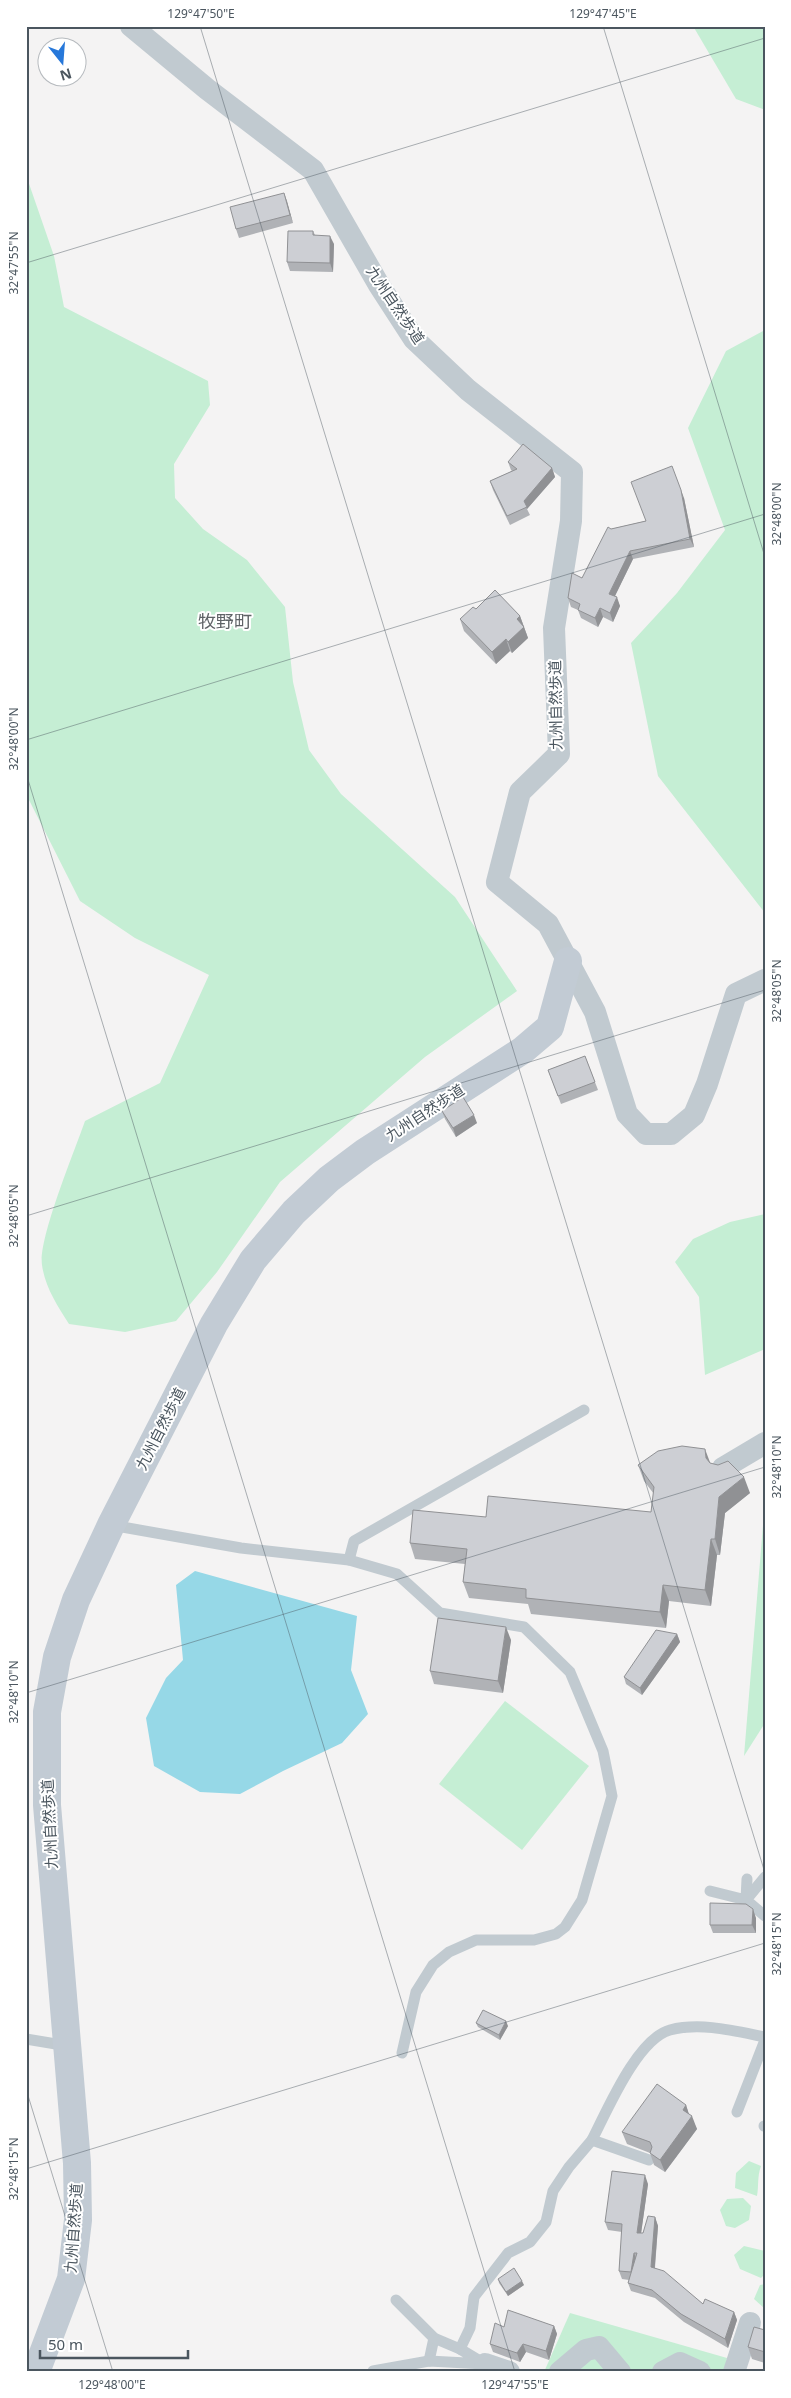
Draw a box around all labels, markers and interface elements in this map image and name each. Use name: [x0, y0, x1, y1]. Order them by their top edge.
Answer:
text: 129°47'50"E: [167, 5, 235, 22]
text: 129°47'45"E: [569, 5, 637, 22]
north arrow: [38, 38, 88, 88]
text: N: [58, 64, 74, 86]
text: 32°47'55"N: [5, 231, 22, 295]
street label: 九州自然歩道: [362, 262, 429, 347]
text: 32°48'00"N: [768, 482, 785, 546]
district label: 牧野町: [198, 609, 252, 633]
street label: 九州自然歩道: [544, 660, 566, 750]
text: 32°48'00"N: [5, 707, 22, 771]
text: 32°48'05"N: [768, 959, 785, 1023]
street label: 九州自然歩道: [381, 1079, 468, 1145]
text: 32°48'05"N: [5, 1184, 22, 1248]
street label: 九州自然歩道: [131, 1384, 189, 1473]
text: 32°48'10"N: [768, 1435, 785, 1499]
text: 32°48'10"N: [5, 1660, 22, 1724]
street label: 九州自然歩道: [37, 1779, 61, 1870]
text: 32°48'15"N: [768, 1912, 785, 1976]
text: 32°48'15"N: [5, 2137, 22, 2201]
street label: 九州自然歩道: [60, 2182, 86, 2274]
scale bar: [40, 2328, 188, 2360]
text: 50 m: [48, 2334, 83, 2354]
text: 129°48'00"E: [78, 2376, 146, 2393]
text: 129°47'55"E: [481, 2376, 549, 2393]

